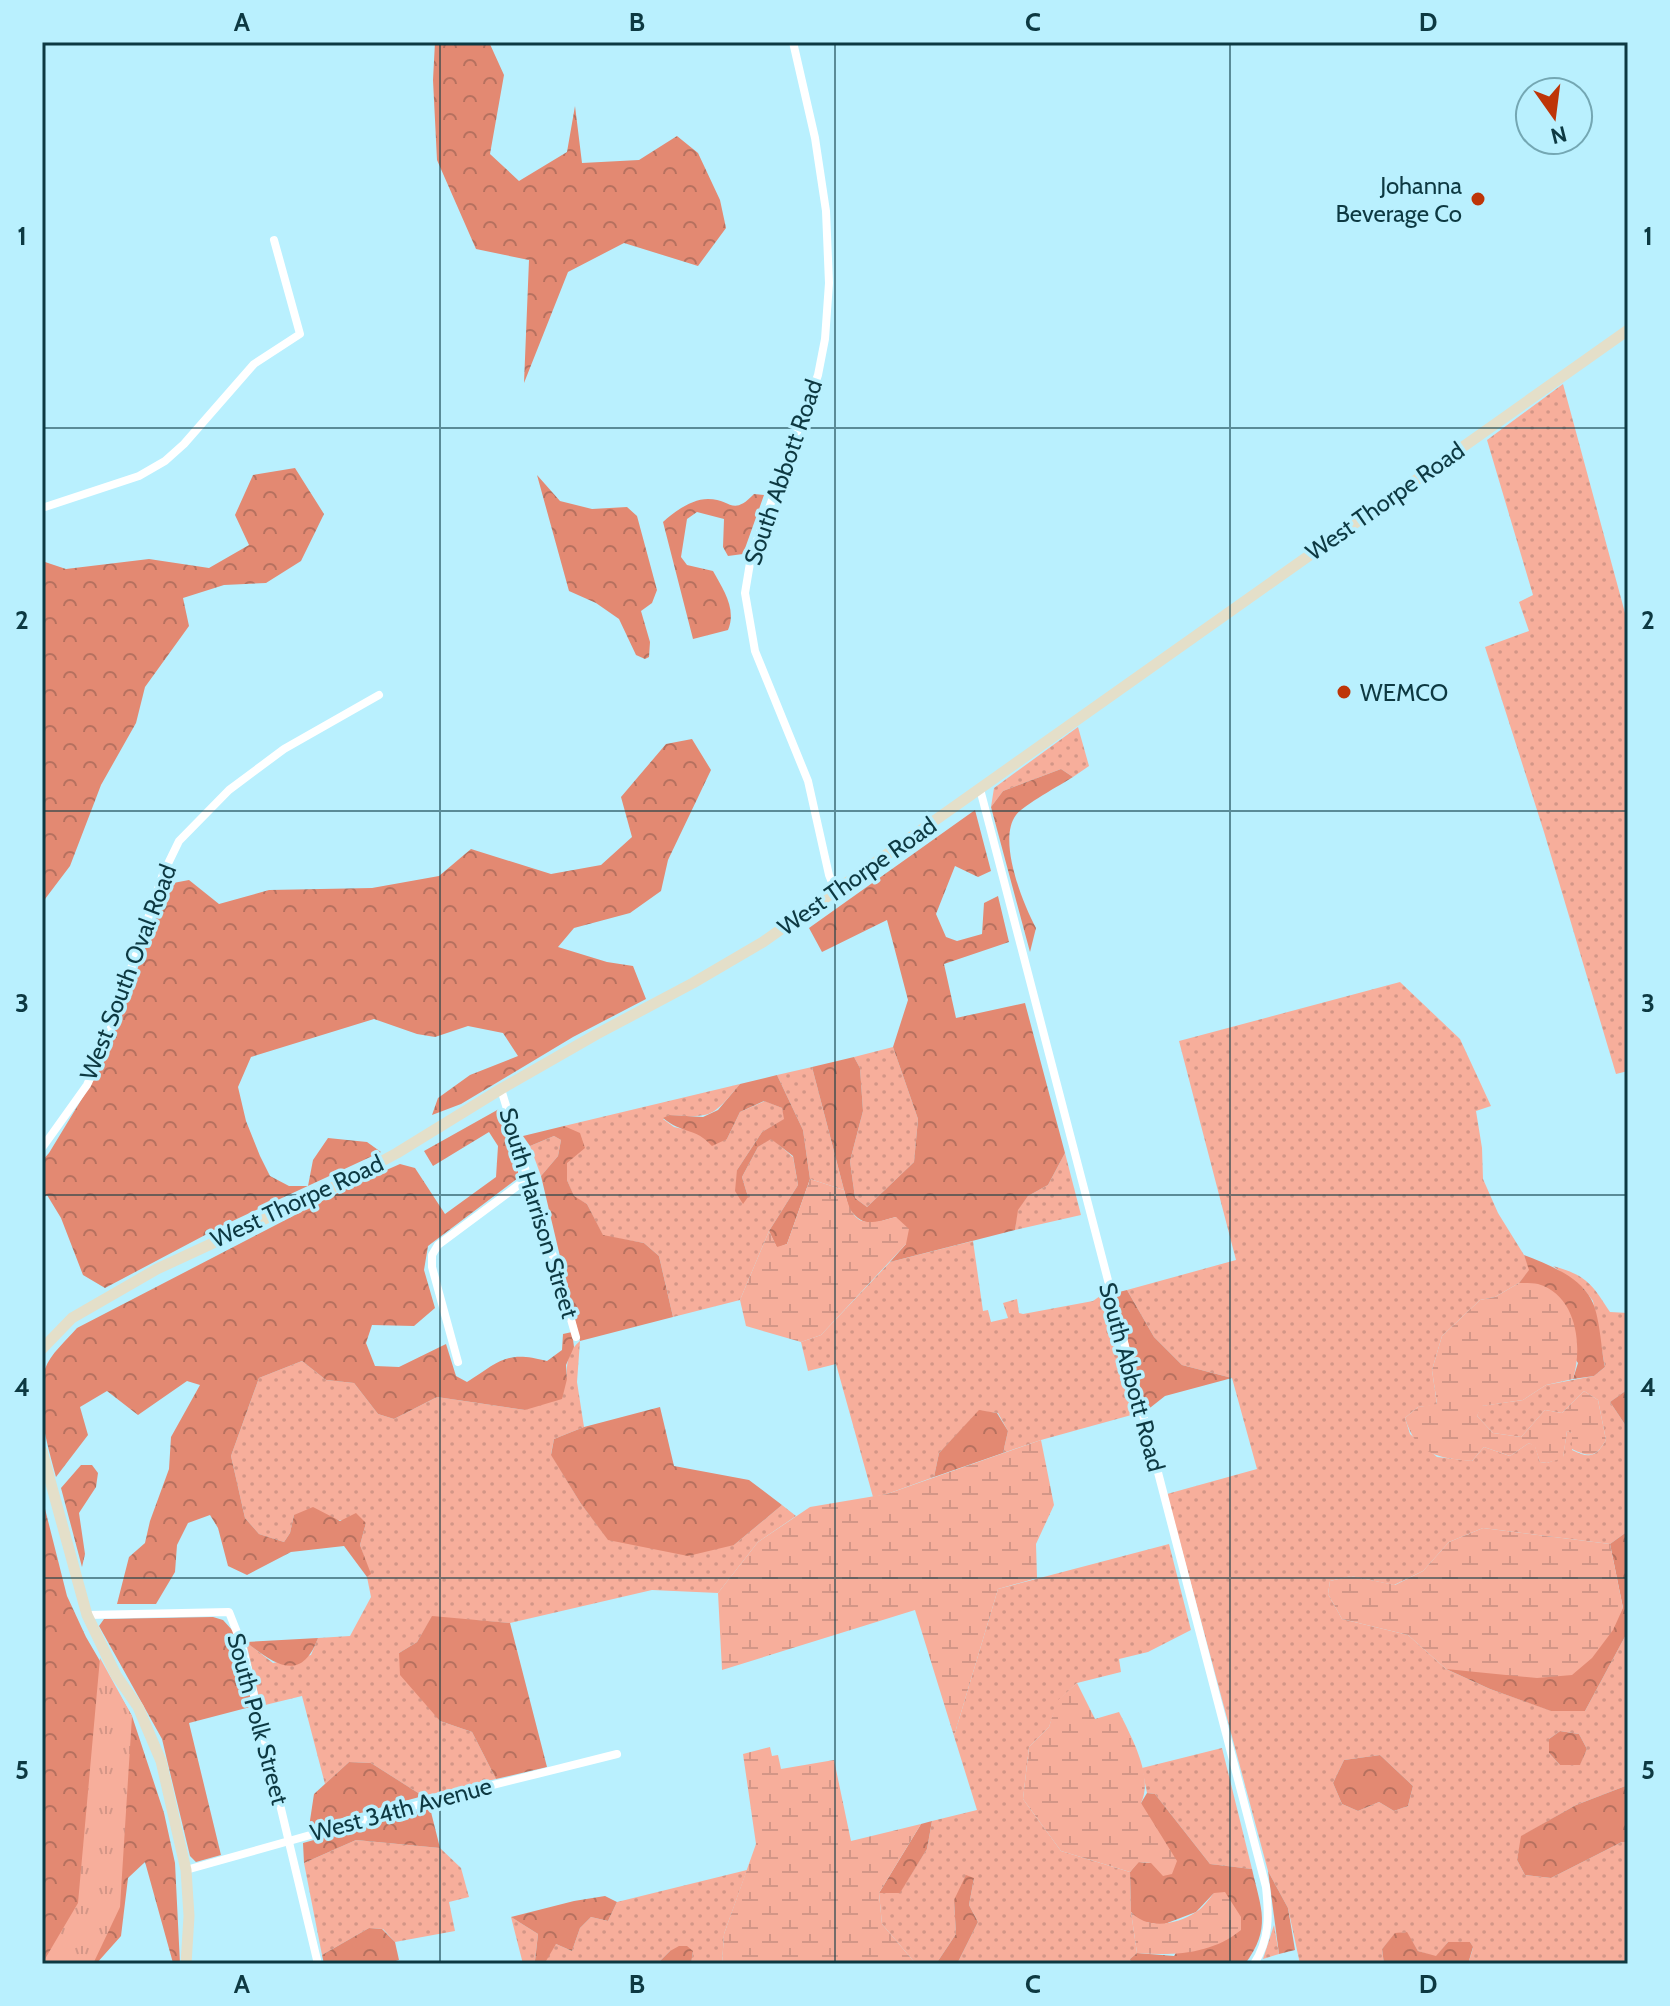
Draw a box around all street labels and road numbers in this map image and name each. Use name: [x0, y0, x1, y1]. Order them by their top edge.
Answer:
street label: South Abbott Road: [738, 375, 828, 569]
street label: West Thorpe Road: [1300, 435, 1470, 567]
street label: West Thorpe Road: [772, 810, 942, 942]
street label: West South Oval Road: [74, 860, 182, 1084]
street label: South Harrison Street: [493, 1104, 585, 1322]
street label: West Thorpe Road: [206, 1148, 388, 1254]
street label: South Abbott Road: [1093, 1279, 1171, 1475]
street label: South Polk Street: [221, 1630, 295, 1808]
street label: West 34th Avenue: [307, 1771, 495, 1847]

